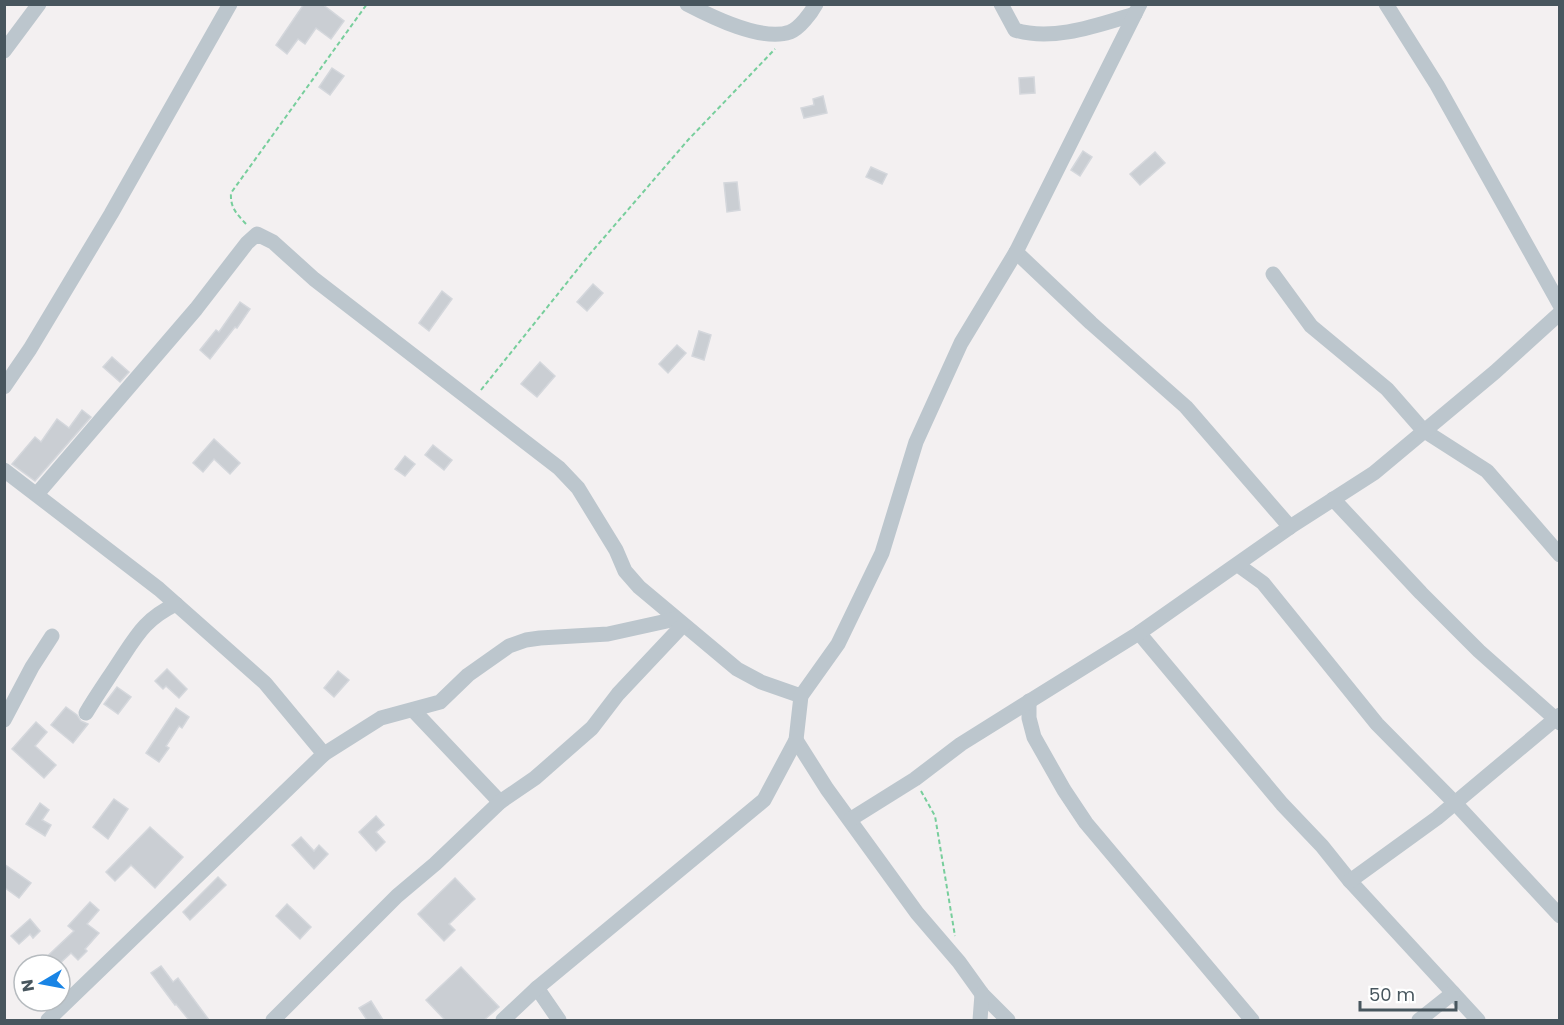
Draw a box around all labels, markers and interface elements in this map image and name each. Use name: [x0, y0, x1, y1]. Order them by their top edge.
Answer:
north arrow: [12, 953, 72, 1013]
scale bar: [1360, 974, 1456, 1012]
text: N: [15, 978, 40, 993]
text: 50 m: [1369, 982, 1415, 1007]

